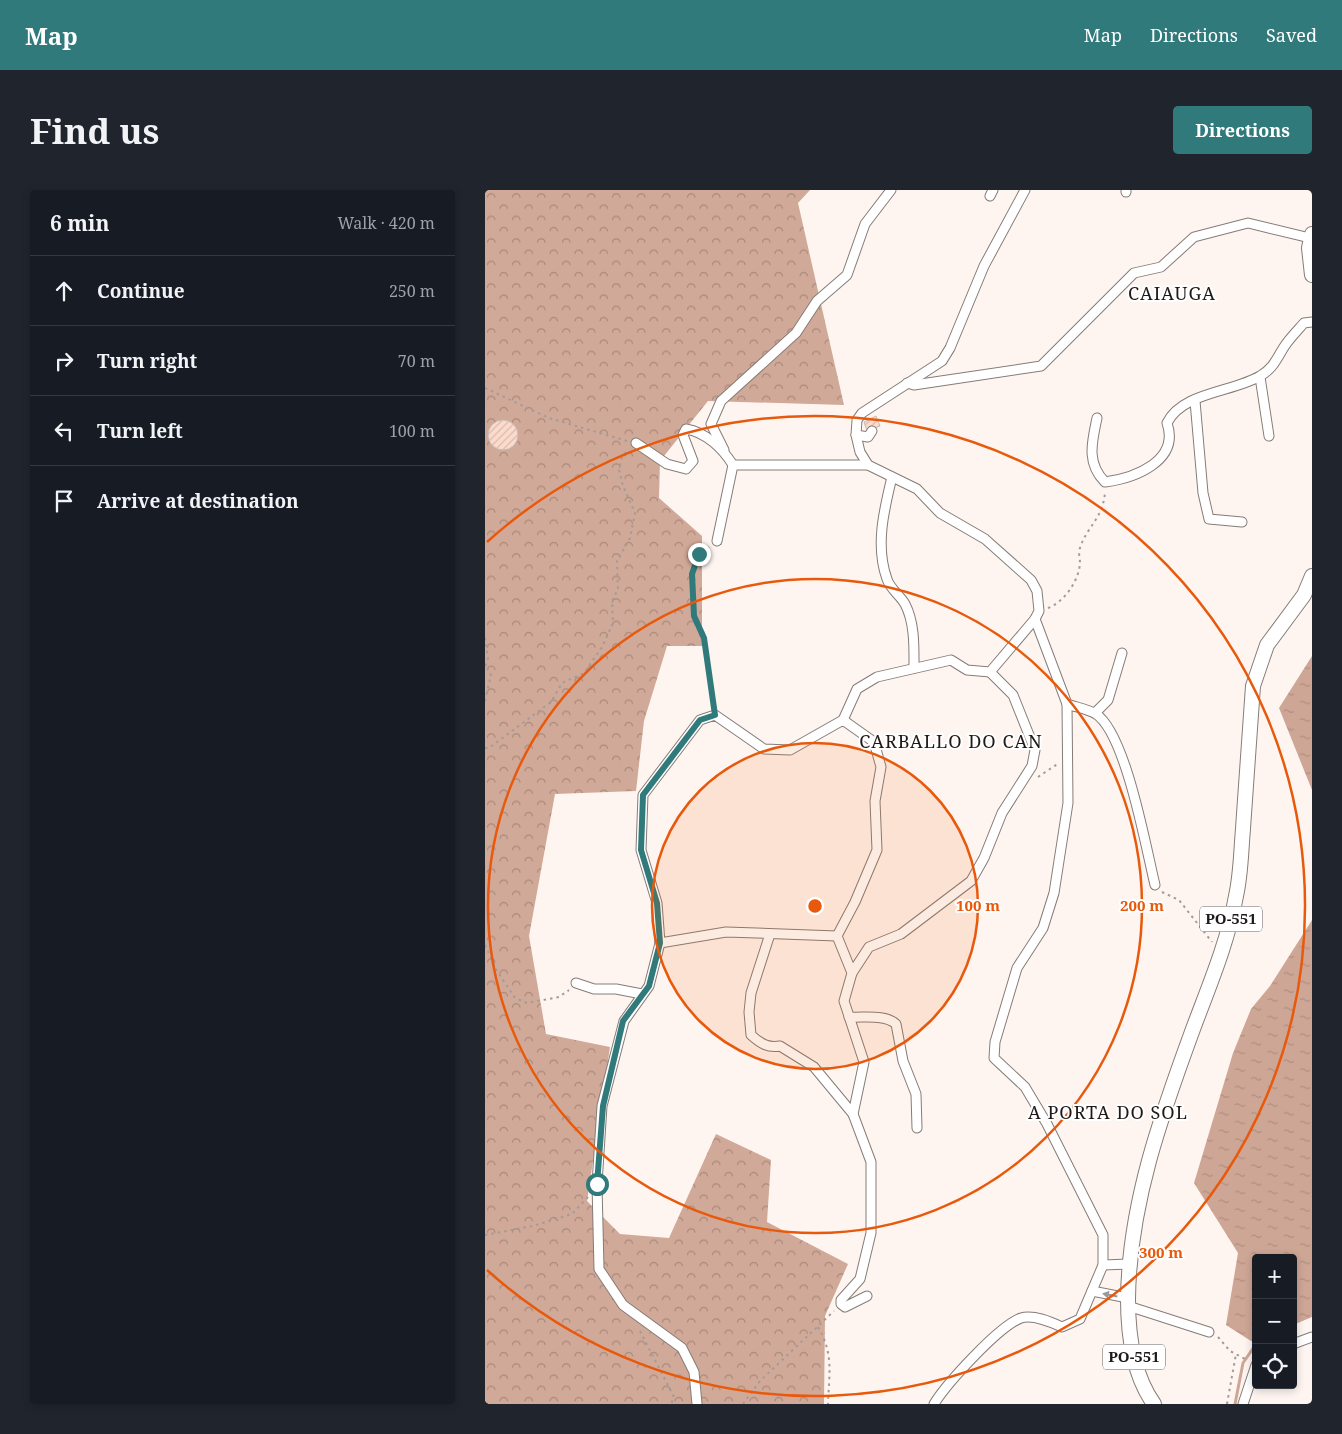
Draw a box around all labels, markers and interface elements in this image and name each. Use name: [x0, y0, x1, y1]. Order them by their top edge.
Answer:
text: Map: [25, 19, 78, 52]
text: Map: [1084, 23, 1122, 47]
text: Directions: [1150, 23, 1238, 47]
text: Saved: [1266, 23, 1317, 47]
button: Directions: [1173, 106, 1312, 154]
text: Find us: [30, 107, 159, 154]
text: 6 min: [50, 209, 109, 237]
text: Walk · 420 m: [338, 212, 435, 234]
icon: ahead: [50, 277, 78, 305]
text: Continue: [97, 278, 185, 304]
text: 250 m: [389, 280, 435, 302]
district label: CAIAUGA: [1128, 281, 1216, 305]
icon: right: [50, 347, 78, 375]
text: Turn right: [97, 348, 197, 374]
text: 70 m: [398, 350, 435, 372]
icon: left: [50, 417, 78, 445]
text: Turn left: [97, 418, 183, 444]
text: 100 m: [389, 420, 435, 442]
icon: arrive: [50, 487, 78, 515]
text: Arrive at destination: [97, 488, 299, 514]
route end: [688, 543, 711, 566]
district label: CARBALLO DO CAN: [859, 729, 1043, 753]
text: 100 m: [956, 895, 1000, 915]
text: 200 m: [1120, 895, 1164, 915]
centre of rings: [806, 897, 824, 915]
road number: PO-551: [1200, 906, 1262, 932]
district label: A PORTA DO SOL: [1028, 1100, 1188, 1124]
route start: [586, 1173, 609, 1196]
text: 300 m: [1139, 1242, 1183, 1262]
map controls: [1252, 1254, 1297, 1389]
button: +: [1252, 1254, 1297, 1299]
one-way arrow: [1102, 1290, 1118, 1298]
button: −: [1252, 1299, 1297, 1344]
road number: PO-551: [1103, 1344, 1165, 1370]
button: locate: [1252, 1344, 1297, 1389]

